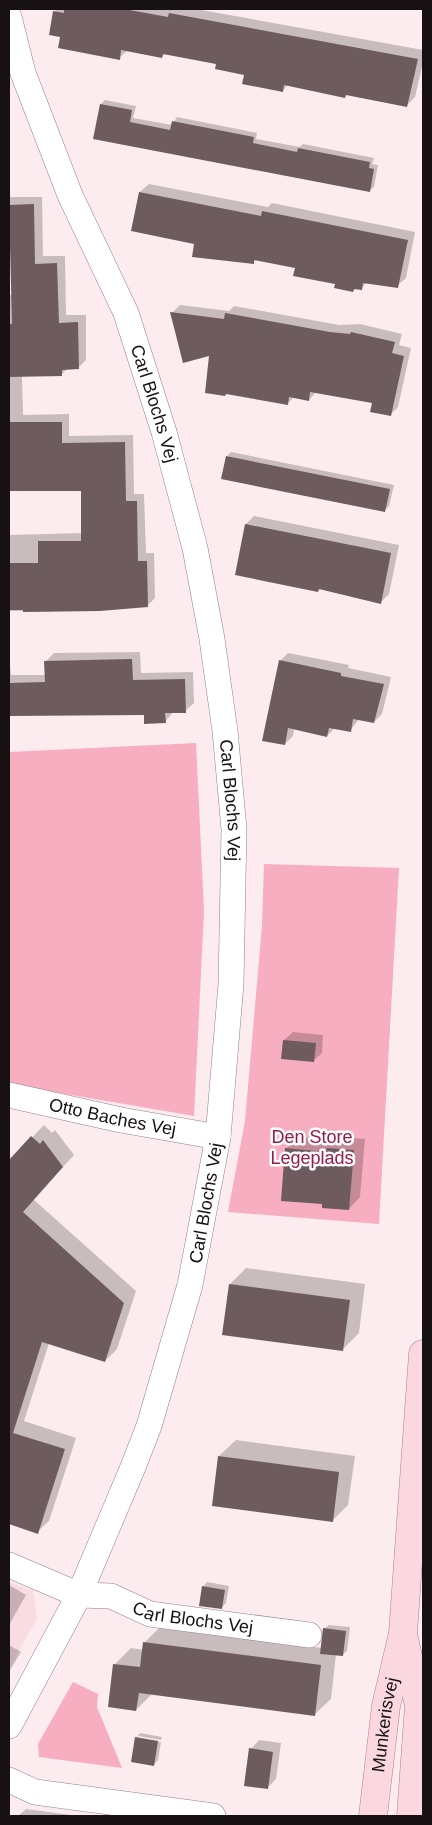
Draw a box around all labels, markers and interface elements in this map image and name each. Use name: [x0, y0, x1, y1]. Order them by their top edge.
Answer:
street label: Carl Blochs Vej: [127, 342, 182, 465]
street label: Carl Blochs Vej: [216, 738, 244, 861]
street label: Otto Baches Vej: [47, 1094, 178, 1139]
park label: Den Store Legeplads: [270, 1127, 354, 1168]
street label: Carl Blochs Vej: [186, 1141, 226, 1265]
street label: Carl Blochs Vej: [129, 1597, 254, 1638]
street label: Munkerisvej: [368, 1675, 402, 1774]

